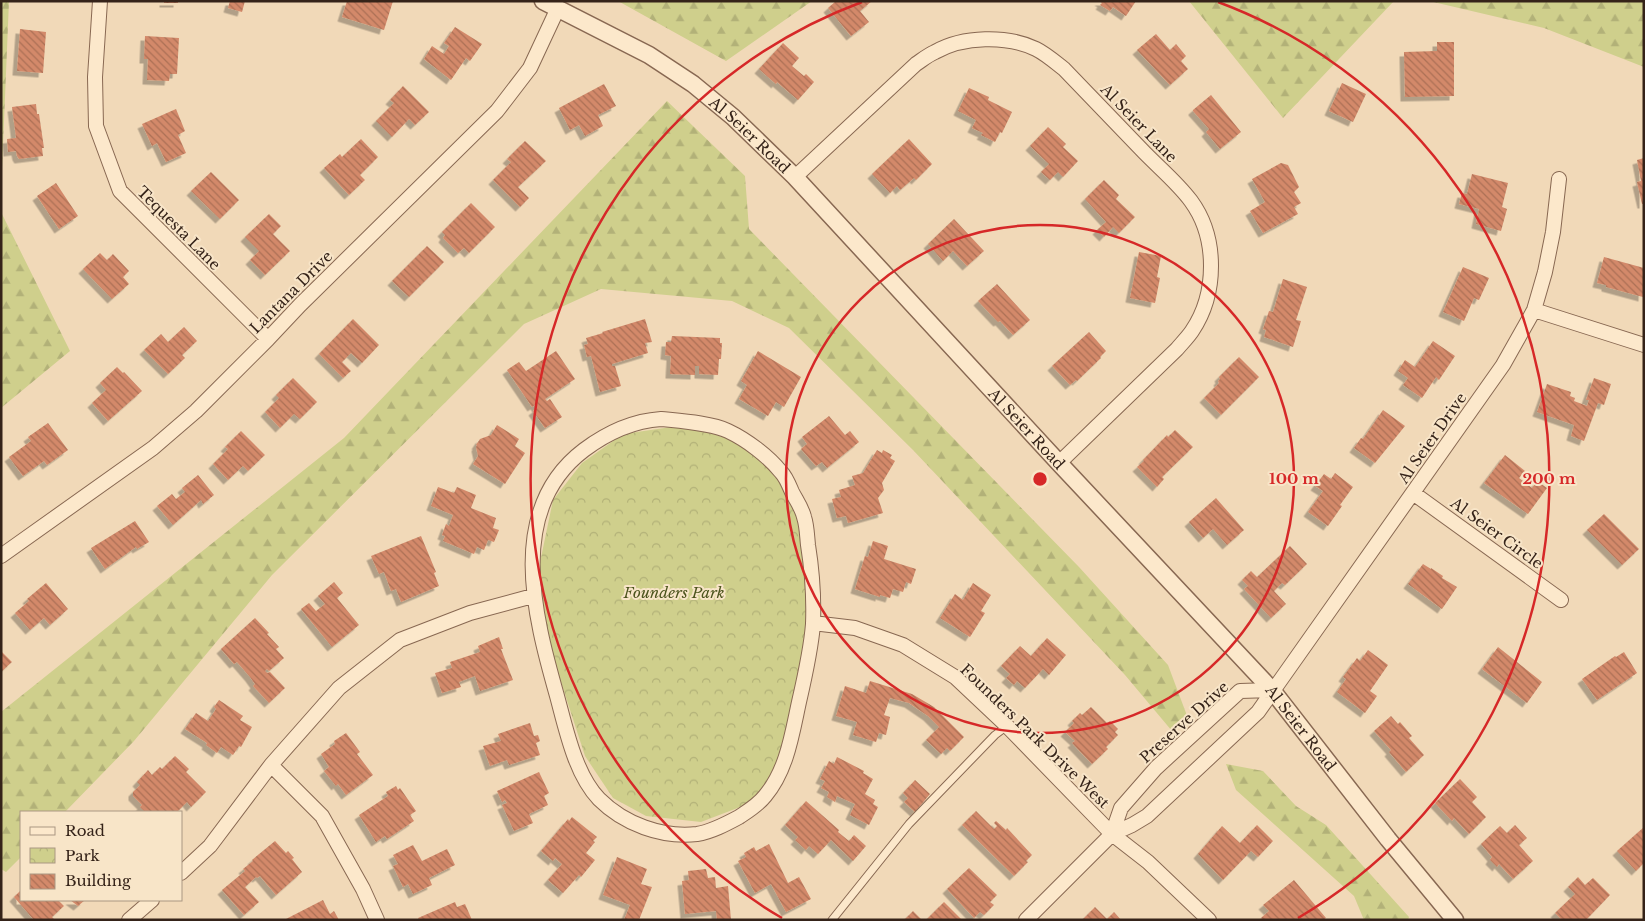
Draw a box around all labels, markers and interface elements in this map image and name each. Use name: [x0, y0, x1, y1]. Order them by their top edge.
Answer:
street label: Al Seier Lane: [1096, 79, 1181, 166]
street label: Al Seier Road: [705, 92, 795, 177]
street label: Tequesta Lane: [133, 182, 225, 274]
street label: Lantana Drive: [246, 247, 336, 337]
street label: Al Seier Road: [984, 383, 1069, 473]
street label: Al Seier Drive: [1393, 389, 1470, 488]
text: 100 m: [1269, 469, 1319, 488]
text: 200 m: [1523, 469, 1576, 488]
centre of rings: [1031, 470, 1049, 488]
street label: Al Seier Circle: [1446, 493, 1547, 573]
park label: Founders Park: [623, 583, 724, 602]
street label: Founders Park Drive West: [957, 660, 1114, 812]
street label: Preserve Drive: [1136, 677, 1232, 767]
street label: Al Seier Road: [1261, 680, 1341, 774]
legend: [20, 811, 182, 901]
text: Road: [65, 821, 105, 840]
text: Park: [65, 846, 101, 865]
text: Building: [65, 871, 132, 890]

